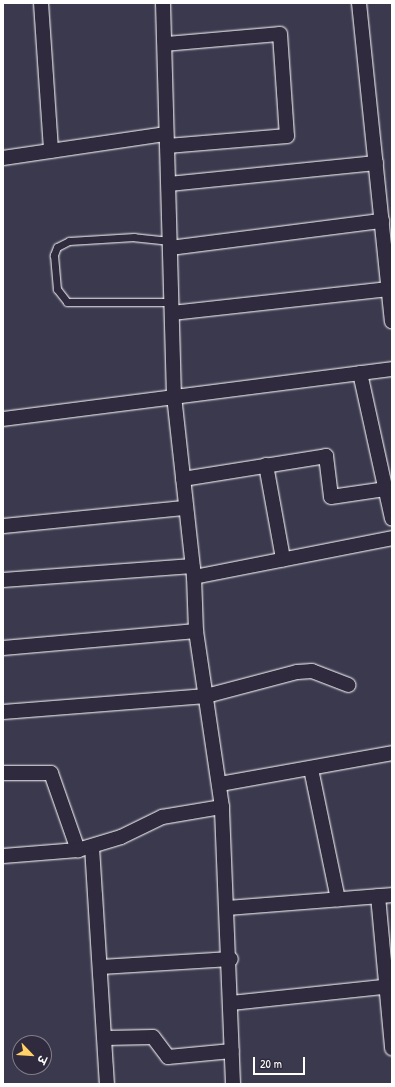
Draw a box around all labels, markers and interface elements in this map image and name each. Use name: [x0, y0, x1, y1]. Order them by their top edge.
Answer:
north arrow: [12, 1035, 52, 1075]
scale bar: [255, 1049, 307, 1075]
text: उ: [34, 1053, 50, 1066]
text: 20 m: [260, 1055, 282, 1072]

